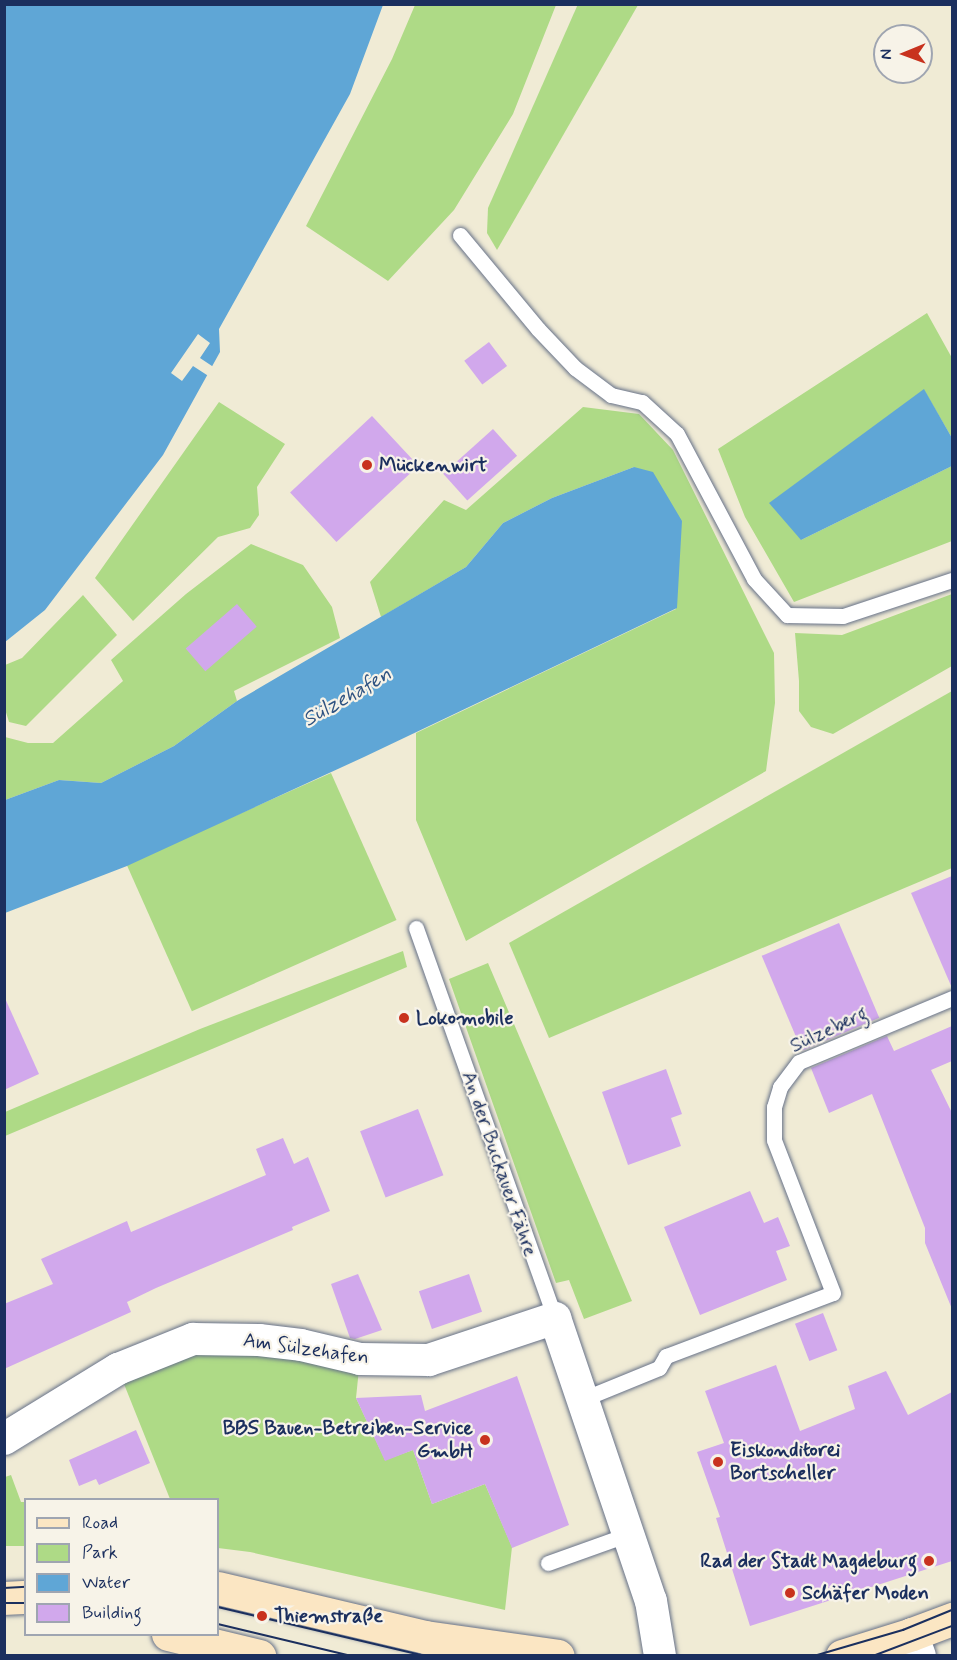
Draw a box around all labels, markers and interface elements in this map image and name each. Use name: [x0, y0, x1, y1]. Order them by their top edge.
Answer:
north arrow: [873, 24, 933, 84]
text: N: [876, 49, 897, 60]
place label: Mückenwirt: [379, 453, 487, 477]
marker: Mückenwirt: [360, 458, 374, 472]
water label: Sülzehafen: [298, 662, 396, 732]
street label: Sülzeberg: [786, 1002, 872, 1058]
place label: Lokomobile: [416, 1006, 514, 1030]
marker: Lokomobile: [397, 1011, 411, 1025]
street label: An der Buckauer Fähre: [456, 1068, 542, 1260]
street label: Am Sülzehafen: [241, 1328, 371, 1370]
place label: BBS Bauen-Betreiben-Service GmbH: [223, 1416, 473, 1463]
marker: BBS Bauen-Betreiben-Service GmbH: [478, 1433, 492, 1447]
place label: Eiskonditorei Bortscheller: [730, 1438, 840, 1485]
marker: Eiskonditorei Bortscheller: [711, 1455, 725, 1469]
legend: [24, 1498, 219, 1636]
text: Road: [82, 1511, 118, 1535]
text: Park: [82, 1541, 118, 1565]
place label: Rad der Stadt Magdeburg: [695, 1549, 917, 1573]
marker: Rad der Stadt Magdeburg: [922, 1554, 936, 1568]
text: Water: [82, 1571, 130, 1595]
place label: Schäfer Moden: [802, 1581, 936, 1605]
marker: Schäfer Moden: [783, 1586, 797, 1600]
text: Building: [82, 1601, 142, 1625]
place label: Thiemstraße: [274, 1604, 383, 1628]
marker: Thiemstraße: [255, 1609, 269, 1623]

